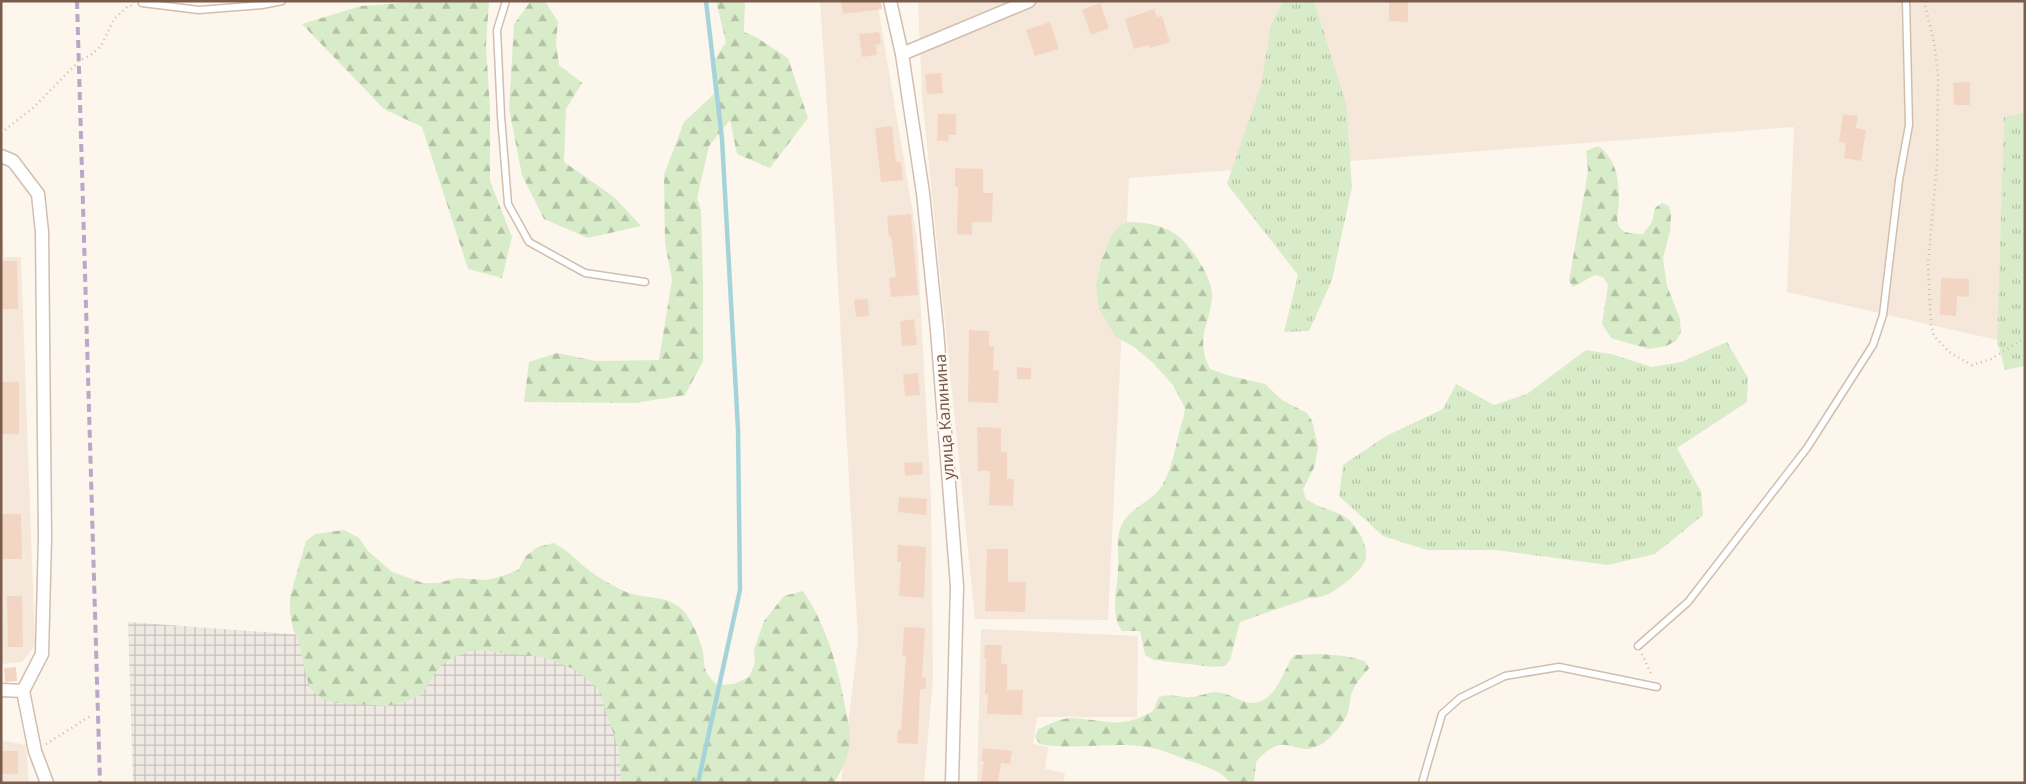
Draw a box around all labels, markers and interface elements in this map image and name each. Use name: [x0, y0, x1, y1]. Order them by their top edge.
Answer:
street label: улица Калинина: [929, 353, 959, 481]

